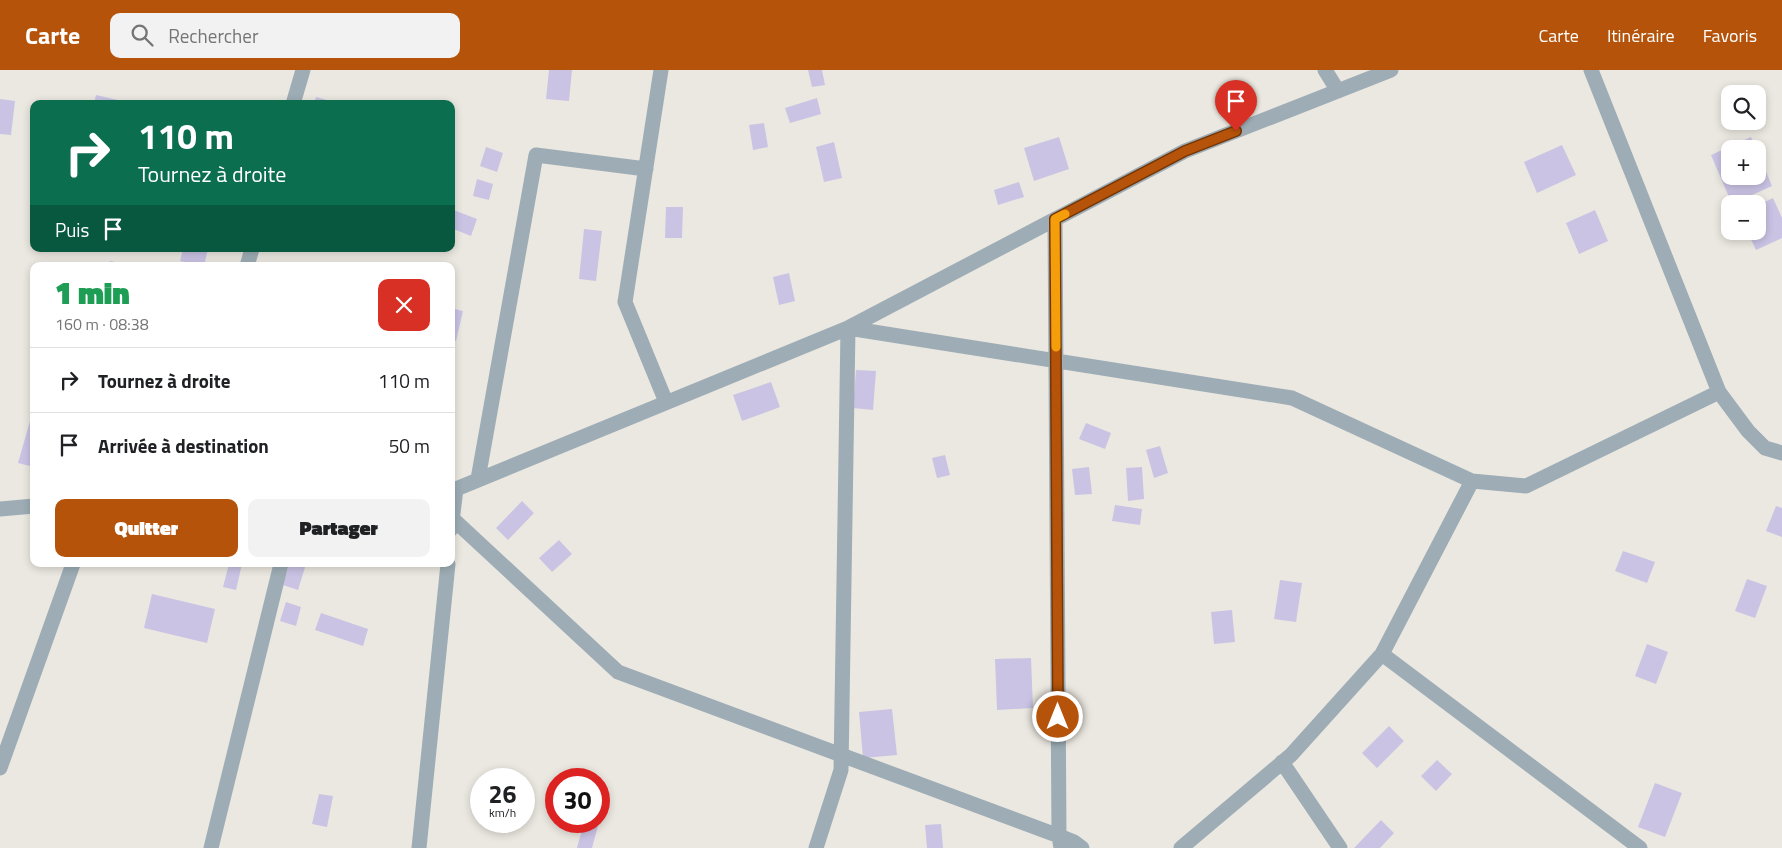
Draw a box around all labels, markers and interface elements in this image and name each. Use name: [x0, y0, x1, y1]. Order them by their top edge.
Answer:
search box: [110, 13, 460, 58]
text: Carte: [25, 17, 80, 53]
icon: search: [128, 21, 156, 49]
text: Rechercher: [168, 21, 258, 50]
text: Carte: [1538, 22, 1579, 49]
text: Itinéraire: [1607, 22, 1675, 49]
text: Favoris: [1703, 22, 1757, 49]
pin: [1215, 80, 1257, 131]
map controls: [1721, 85, 1766, 240]
button: search: [1721, 85, 1766, 130]
icon: arrive: [1222, 87, 1250, 115]
text: 110 m: [138, 109, 234, 163]
icon: right: [55, 120, 120, 185]
button: +: [1721, 140, 1766, 185]
text: Tournez à droite: [138, 157, 286, 191]
button: −: [1721, 195, 1766, 240]
text: Puis: [55, 215, 89, 244]
icon: arrive: [99, 215, 127, 243]
text: 1 min: [55, 270, 130, 316]
button: close: [378, 279, 430, 331]
text: 160 m · 08:38: [55, 312, 149, 336]
icon: right: [55, 366, 83, 394]
text: Tournez à droite: [98, 366, 230, 395]
text: 110 m: [378, 366, 430, 395]
icon: arrive: [55, 431, 83, 459]
text: Arrivée à destination: [98, 431, 269, 460]
text: 50 m: [389, 431, 430, 460]
button: Quitter: [55, 499, 238, 557]
button: Partager: [248, 499, 430, 557]
position arrow: [1031, 690, 1083, 742]
speed limit sign: 30: [545, 768, 610, 833]
text: 26: [488, 775, 517, 813]
text: km/h: [489, 803, 516, 822]

